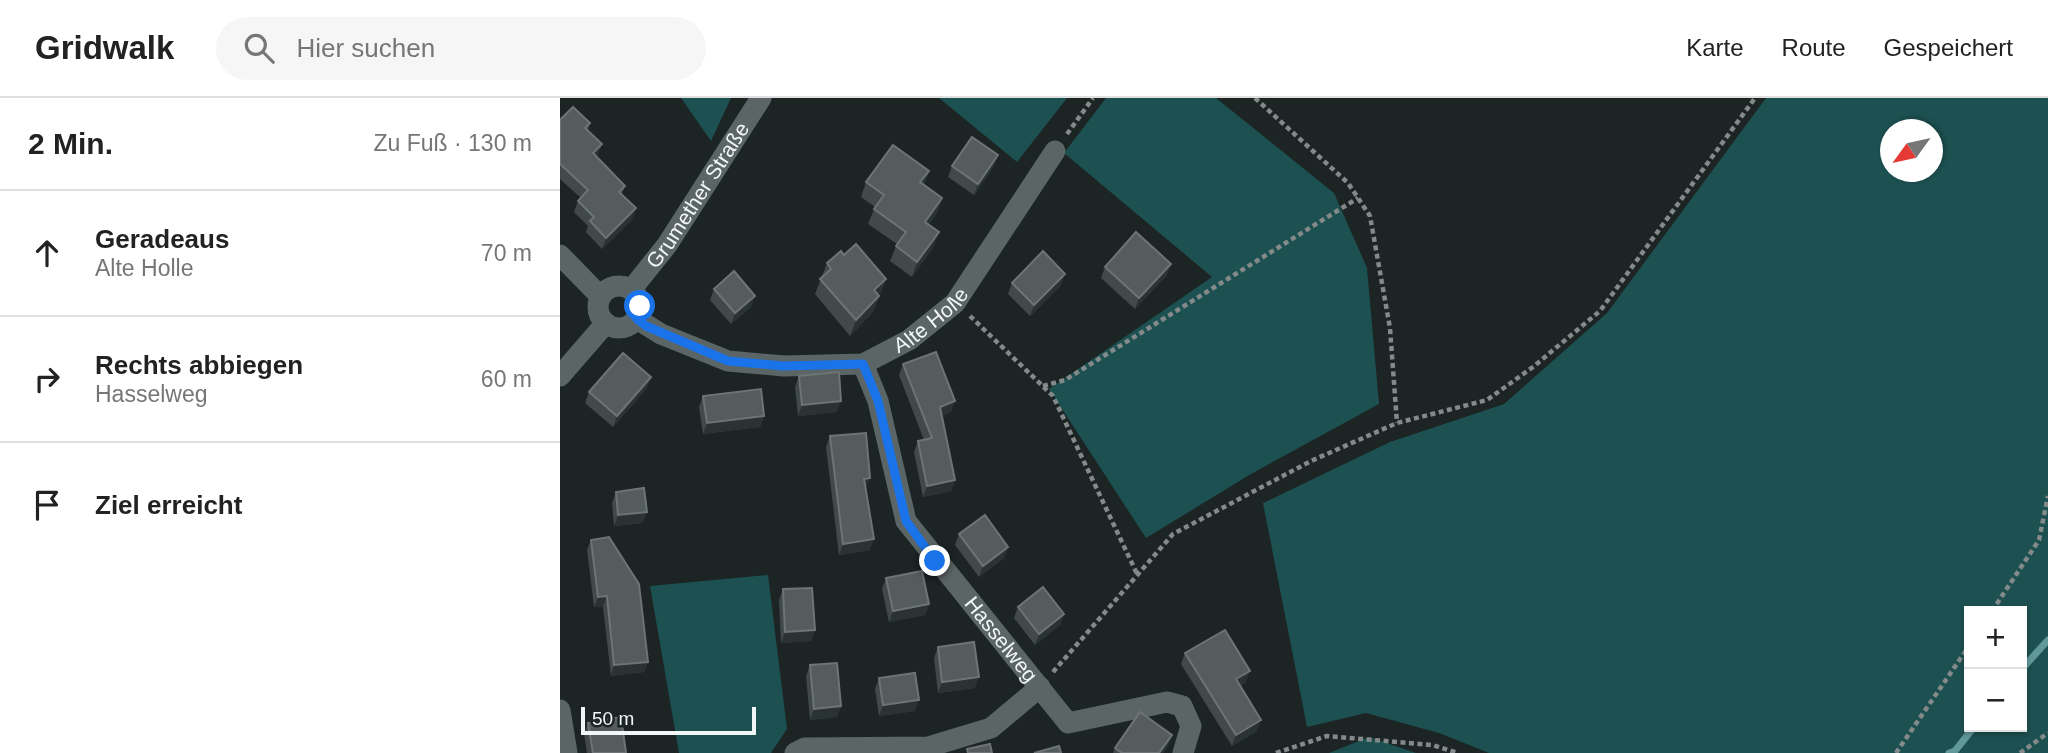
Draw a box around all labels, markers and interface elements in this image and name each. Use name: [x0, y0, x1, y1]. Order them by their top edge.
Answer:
search box: [216, 17, 706, 80]
text: Gridwalk: [35, 29, 174, 66]
icon: search: [240, 29, 278, 67]
text: Hier suchen: [296, 33, 435, 63]
text: Karte: [1686, 34, 1744, 61]
text: Route: [1782, 34, 1846, 61]
text: Gespeichert: [1884, 34, 2013, 61]
street label: Grumether Straße: [641, 118, 753, 272]
north arrow: [1880, 119, 1943, 182]
text: 2 Min.: [28, 127, 113, 160]
text: Zu Fuß · 130 m: [374, 130, 532, 156]
text: Geradeaus: [95, 224, 229, 254]
icon: ahead: [28, 234, 66, 272]
text: 70 m: [481, 240, 532, 266]
text: Alte Holle: [95, 255, 193, 281]
street label: Alte Holle: [890, 284, 973, 357]
route start: [624, 290, 655, 321]
text: Rechts abbiegen: [95, 350, 303, 380]
icon: right: [28, 360, 66, 398]
text: 60 m: [481, 366, 532, 392]
text: Hasselweg: [95, 381, 208, 407]
icon: arrive: [28, 486, 66, 524]
text: Ziel erreicht: [95, 490, 242, 520]
route end: [919, 545, 950, 576]
street label: Hasselweg: [960, 592, 1043, 686]
map controls: [1964, 606, 2027, 732]
button: +: [1964, 606, 2027, 669]
button: −: [1964, 669, 2027, 732]
scale bar: [581, 704, 756, 736]
text: 50 m: [592, 708, 634, 729]

